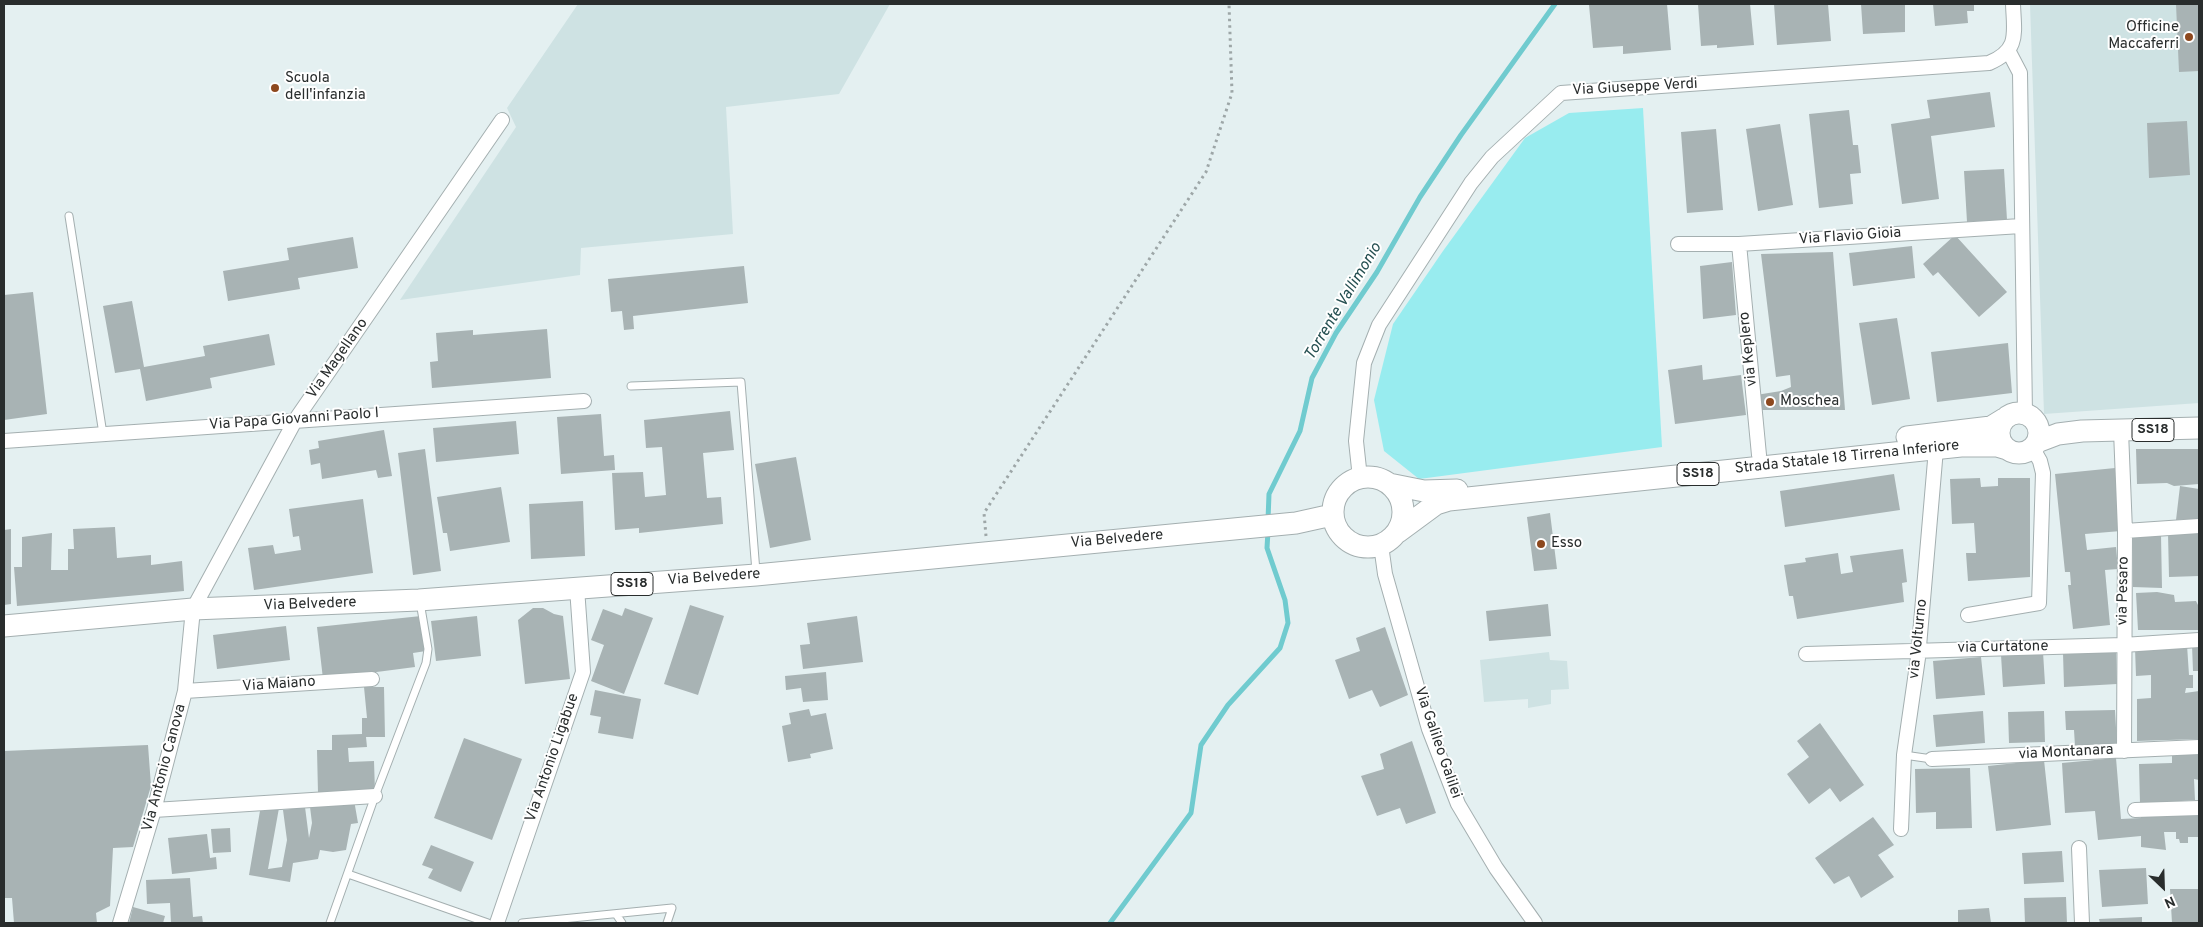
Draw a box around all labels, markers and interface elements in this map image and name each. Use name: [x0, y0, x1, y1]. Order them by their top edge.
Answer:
place label: Officine Maccaferri: [2108, 19, 2179, 54]
marker: Officine Maccaferri: [2183, 31, 2195, 43]
place label: Scuola dell'infanzia: [285, 70, 366, 105]
street label: Via Giuseppe Verdi: [1572, 76, 1698, 100]
marker: Scuola dell'infanzia: [269, 82, 281, 94]
street label: Via Flavio Gioia: [1798, 224, 1902, 250]
water label: Torrente Vallimonio: [1301, 240, 1387, 364]
street label: via Keplero: [1736, 311, 1762, 387]
street label: Via Magellano: [304, 315, 372, 403]
place label: Moschea: [1780, 393, 1839, 411]
marker: Moschea: [1764, 396, 1776, 408]
street label: Via Papa Giovanni Paolo I: [208, 405, 380, 435]
road number: SS18: [2132, 418, 2174, 442]
street label: Strada Statale 18 Tirrena Inferiore: [1734, 437, 1960, 479]
road number: SS18: [1677, 462, 1719, 486]
street label: Via Belvedere: [1070, 527, 1164, 553]
place label: Esso: [1551, 535, 1582, 553]
marker: Esso: [1535, 538, 1547, 550]
street label: via Pesaro: [2114, 556, 2134, 626]
street label: Via Belvedere: [667, 566, 761, 590]
road number: SS18: [611, 572, 653, 596]
street label: Via Belvedere: [263, 594, 357, 616]
street label: via Volturno: [1906, 598, 1932, 680]
street label: via Curtatone: [1957, 638, 2049, 658]
street label: Via Maiano: [242, 673, 316, 697]
street label: Via Galileo Galilei: [1409, 685, 1465, 801]
street label: Via Antonio Ligabue: [523, 691, 583, 825]
street label: Via Antonio Canova: [139, 702, 191, 834]
street label: via Montanara: [2018, 742, 2114, 764]
north arrow: [2138, 862, 2188, 912]
text: N: [2161, 891, 2177, 911]

